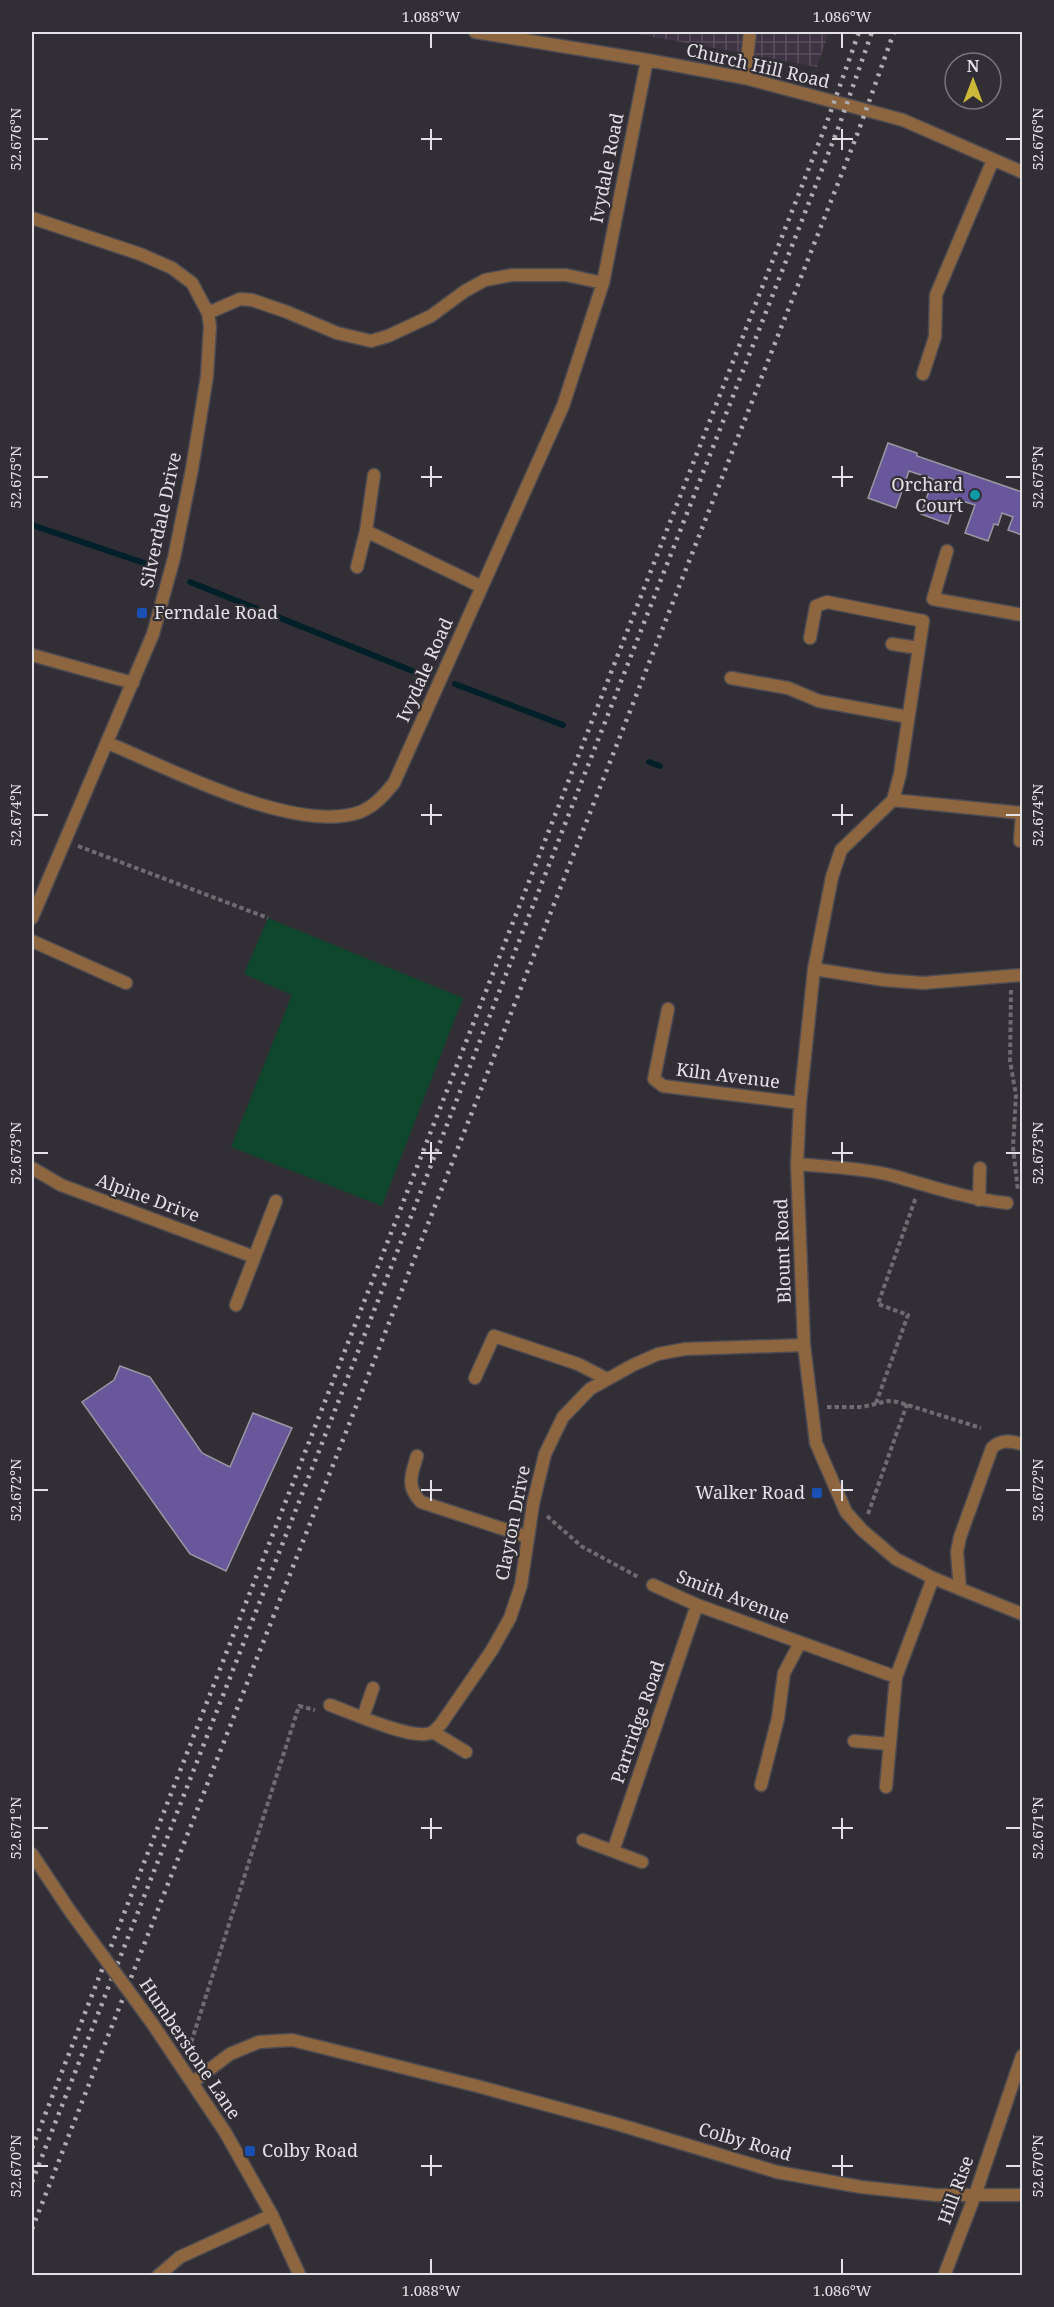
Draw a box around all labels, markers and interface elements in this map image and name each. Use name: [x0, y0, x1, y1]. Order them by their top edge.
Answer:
text: 1.088°W: [402, 6, 461, 26]
text: 1.086°W: [813, 6, 872, 26]
street label: Church Hill Road: [684, 37, 832, 93]
north arrow: [943, 51, 1003, 111]
text: N: [967, 55, 980, 77]
text: 52.676°N: [5, 107, 25, 171]
text: 52.676°N: [1027, 107, 1047, 171]
street label: Ivydale Road: [584, 111, 628, 225]
text: 52.675°N: [5, 445, 25, 509]
text: 52.675°N: [1027, 445, 1047, 509]
street label: Silverdale Drive: [134, 450, 186, 590]
place label: Orchard Court: [891, 472, 963, 517]
marker: Orchard Court: [968, 488, 982, 502]
place label: Ferndale Road: [154, 600, 278, 624]
marker: Ferndale Road: [135, 606, 149, 620]
street label: Ivydale Road: [390, 614, 458, 725]
text: 52.674°N: [5, 783, 25, 847]
text: 52.674°N: [1027, 783, 1047, 847]
street label: Kiln Avenue: [675, 1057, 781, 1093]
text: 52.673°N: [5, 1121, 25, 1185]
text: 52.673°N: [1027, 1121, 1047, 1185]
street label: Alpine Drive: [93, 1167, 203, 1227]
street label: Blount Road: [768, 1198, 796, 1304]
text: 52.672°N: [5, 1458, 25, 1522]
text: 52.672°N: [1027, 1458, 1047, 1522]
street label: Clayton Drive: [489, 1463, 535, 1583]
place label: Walker Road: [695, 1480, 805, 1504]
marker: Walker Road: [810, 1486, 824, 1500]
street label: Smith Avenue: [673, 1563, 793, 1629]
street label: Partridge Road: [605, 1657, 669, 1786]
text: 52.671°N: [5, 1796, 25, 1860]
text: 52.671°N: [1027, 1796, 1047, 1860]
street label: Humberstone Lane: [135, 1973, 247, 2124]
street label: Colby Road: [696, 2116, 795, 2166]
text: 52.670°N: [5, 2134, 25, 2198]
text: 52.670°N: [1027, 2134, 1047, 2198]
place label: Colby Road: [262, 2138, 358, 2162]
marker: Colby Road: [243, 2144, 257, 2158]
street label: Hill Rise: [932, 2152, 979, 2227]
text: 1.088°W: [402, 2280, 461, 2300]
text: 1.086°W: [813, 2280, 872, 2300]

